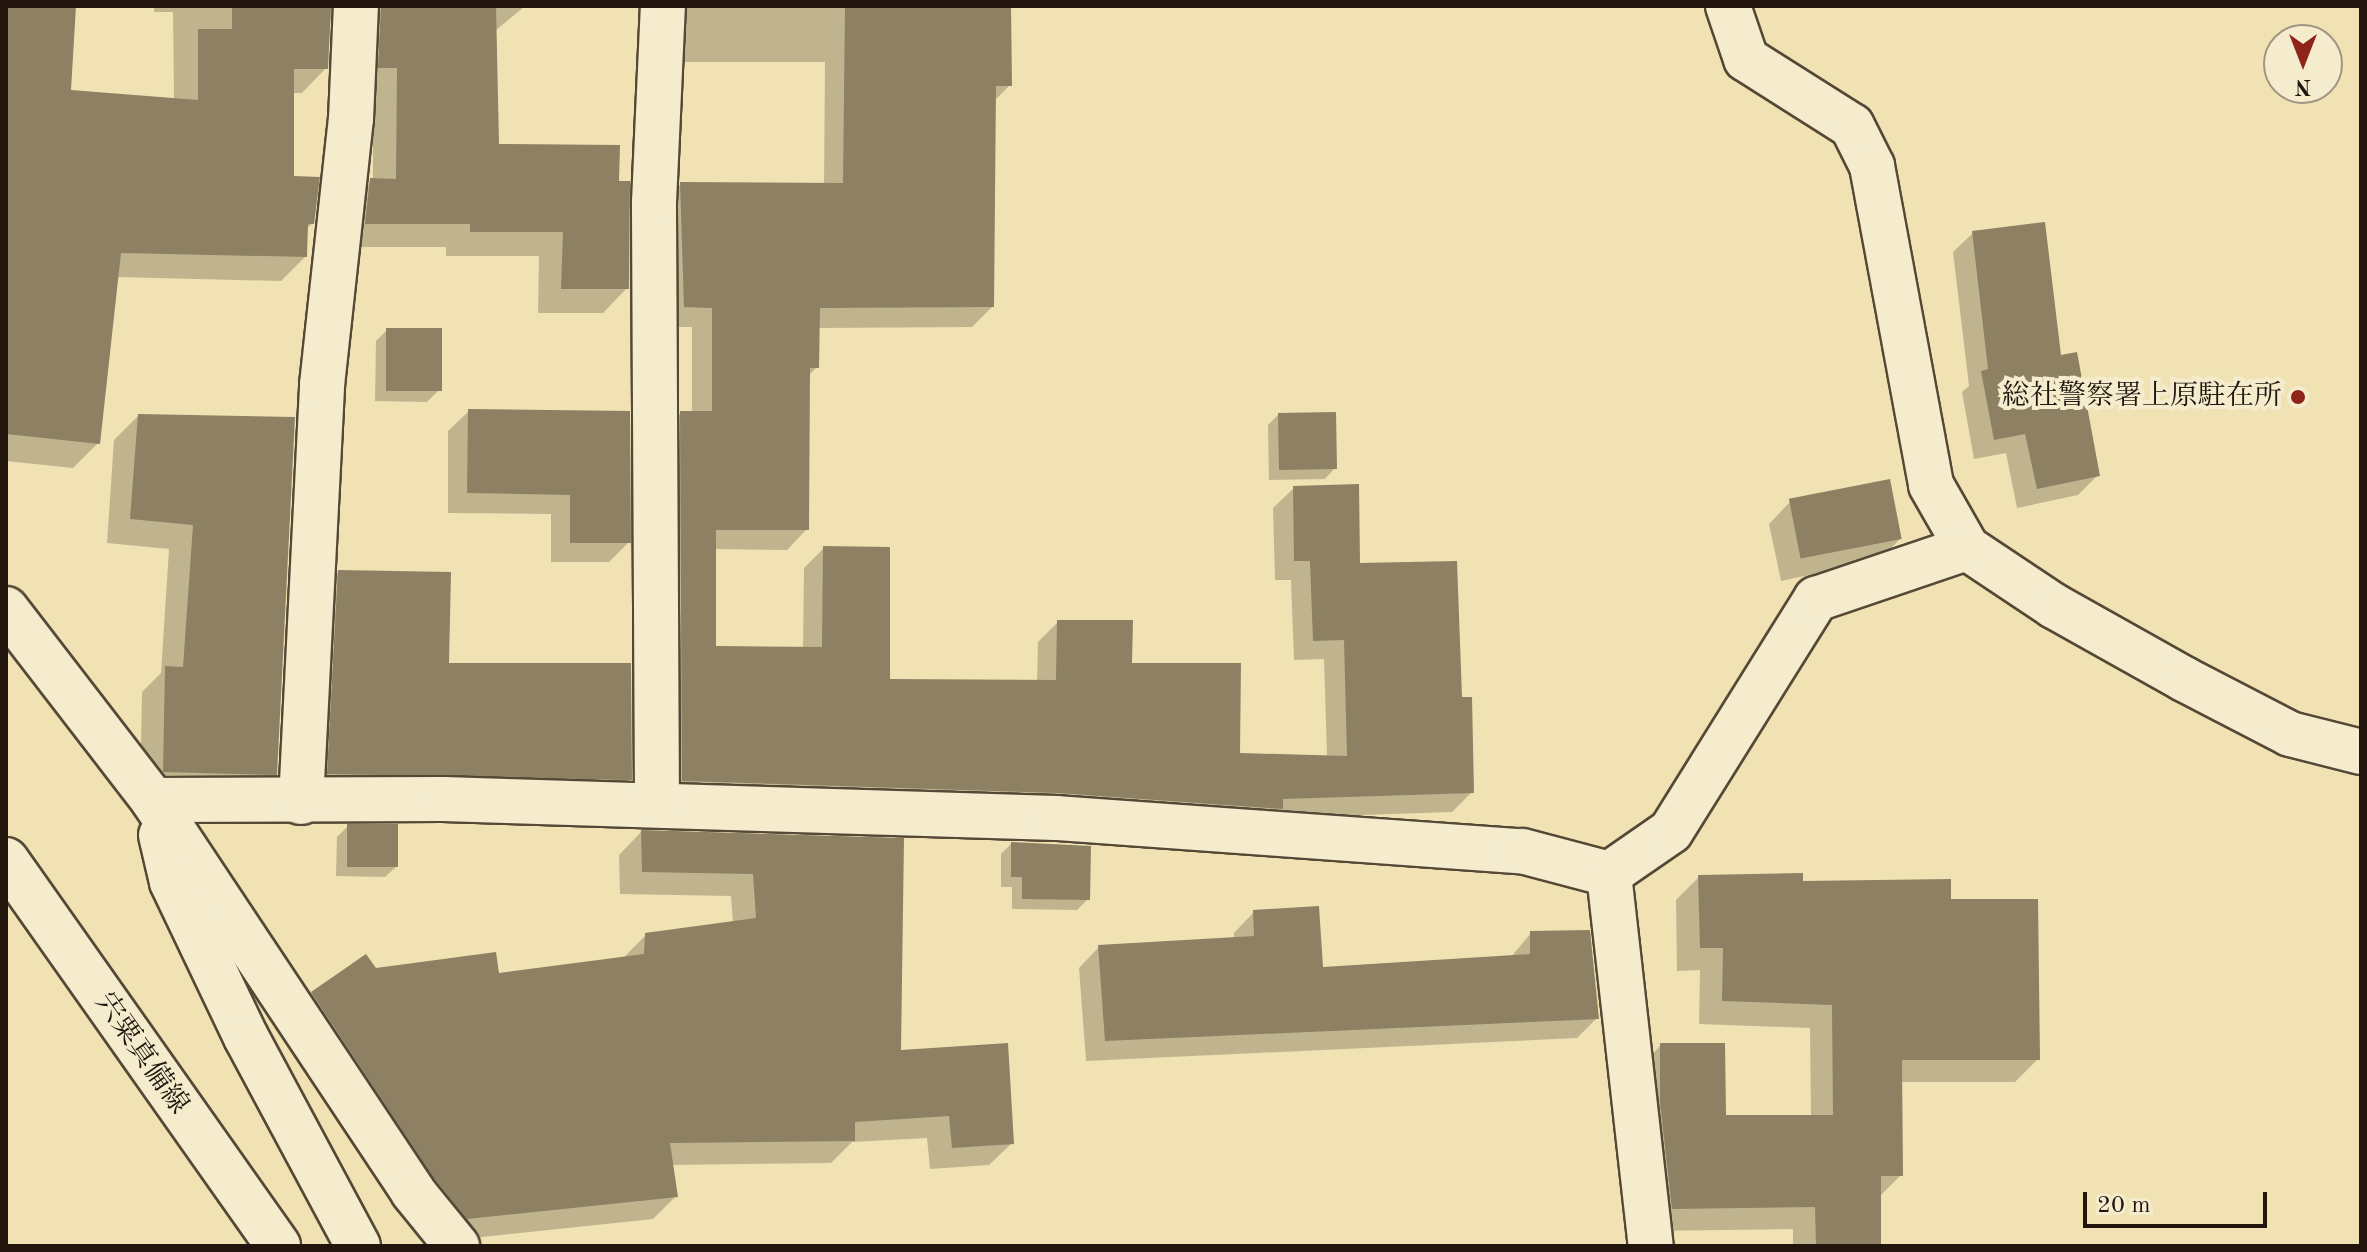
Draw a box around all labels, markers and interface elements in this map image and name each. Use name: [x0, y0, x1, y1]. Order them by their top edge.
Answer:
north arrow: [2263, 24, 2343, 104]
text: N: [2295, 75, 2311, 97]
place label: 総社警察署上原駐在所: [2002, 380, 2282, 414]
marker: 総社警察署上原駐在所: [2289, 388, 2307, 406]
street label: 宍粟真備線: [87, 987, 195, 1121]
scale bar: [2087, 1176, 2271, 1226]
text: 20 m: [2097, 1194, 2151, 1218]

